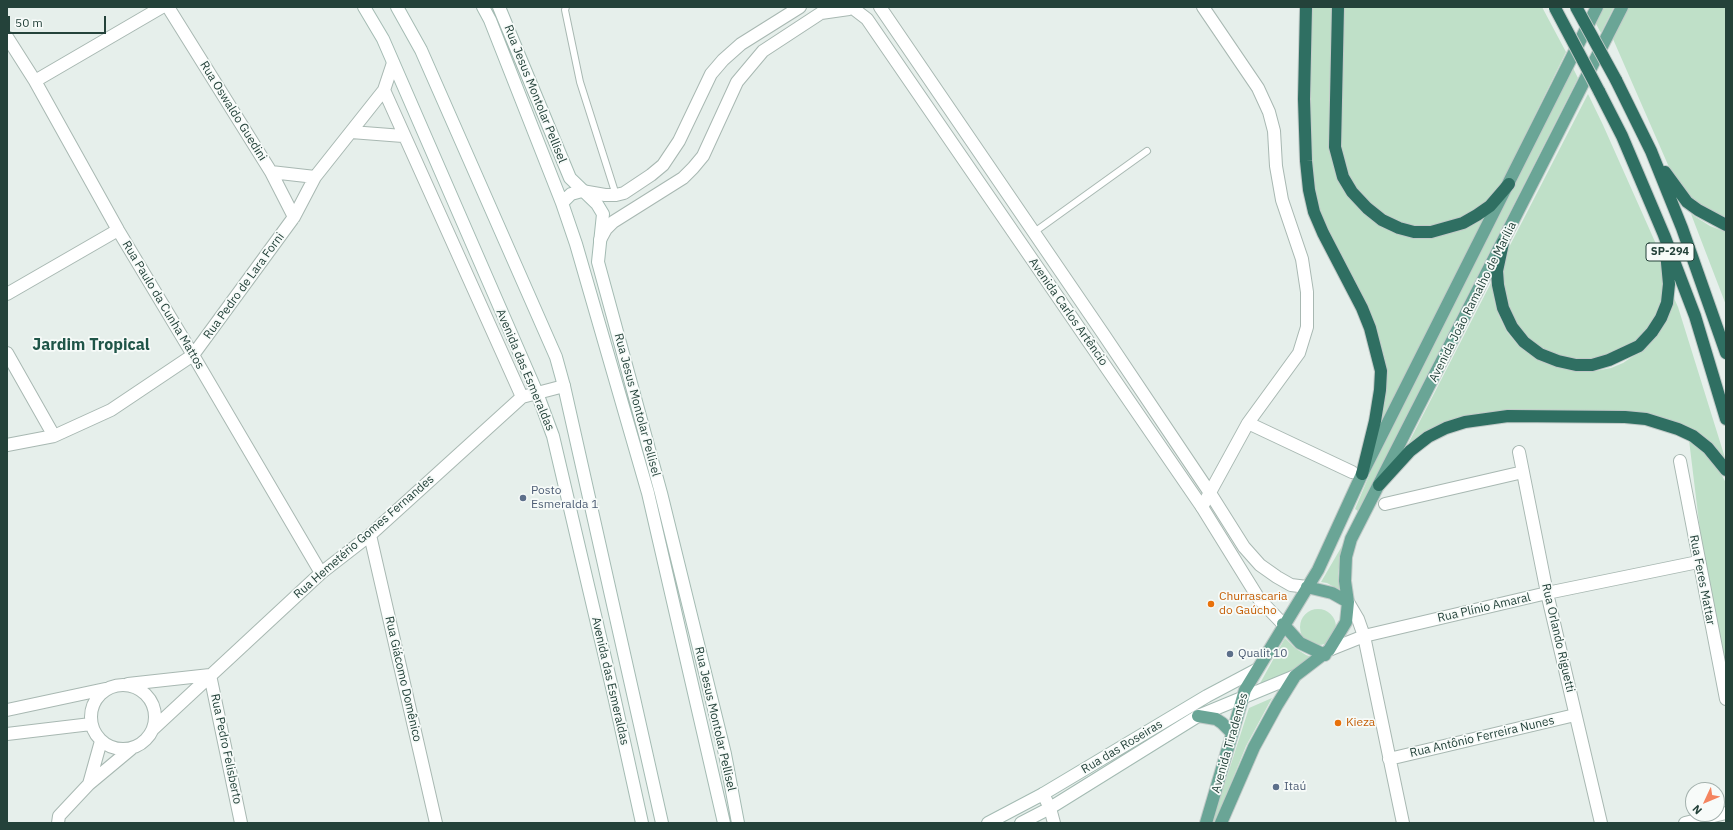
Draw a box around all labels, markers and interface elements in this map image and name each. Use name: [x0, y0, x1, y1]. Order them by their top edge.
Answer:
scale bar: [10, 8, 108, 34]
text: 50 m: [15, 15, 43, 30]
street label: Rua Jesus Montolar Pellisel: [501, 23, 569, 165]
street label: Rua Oswaldo Guedini: [196, 59, 270, 163]
street label: Avenida João Ramalho de Marília: [1426, 220, 1520, 384]
street label: Rua Pedro de Lara Forni: [201, 230, 287, 342]
street label: Rua Paulo da Cunha Mattos: [119, 238, 207, 372]
road number: SP-294: [1646, 243, 1694, 261]
street label: Avenida Carlos Artêncio: [1025, 255, 1111, 369]
street label: Avenida das Esmeraldas: [493, 307, 557, 433]
street label: Rua Jesus Montolar Pellisel: [611, 332, 663, 478]
district label: Jardim Tropical: [32, 335, 150, 355]
street label: Rua Hemetério Gomes Fernandes: [291, 472, 437, 602]
place label: Posto Esmeralda 1: [531, 484, 598, 512]
marker: Posto Esmeralda 1: [518, 493, 528, 503]
street label: Rua Feres Mattar: [1686, 534, 1718, 626]
street label: Rua Orlando Riguetti: [1538, 582, 1578, 694]
place label: Churrascaria do Gaúcho: [1219, 590, 1287, 618]
street label: Rua Plínio Amaral: [1436, 590, 1532, 626]
marker: Churrascaria do Gaúcho: [1206, 599, 1216, 609]
street label: Rua Giácomo Domênico: [382, 615, 424, 743]
street label: Avenida das Esmeraldas: [588, 616, 632, 746]
street label: Rua Jesus Montolar Pellisel: [691, 645, 739, 793]
place label: Qualit 10: [1238, 647, 1287, 661]
marker: Qualit 10: [1225, 649, 1235, 659]
street label: Avenida Tiradentes: [1209, 691, 1251, 795]
street label: Rua Pedro Felisberto: [207, 693, 245, 805]
street label: Rua Antônio Ferreira Nunes: [1408, 713, 1556, 761]
place label: Kieza: [1346, 716, 1375, 730]
street label: Rua das Roseiras: [1079, 717, 1165, 777]
marker: Kieza: [1333, 718, 1343, 728]
place label: Itaú: [1284, 780, 1306, 794]
marker: Itaú: [1271, 782, 1281, 792]
north arrow: [1685, 782, 1725, 822]
text: N: [1689, 802, 1705, 817]

